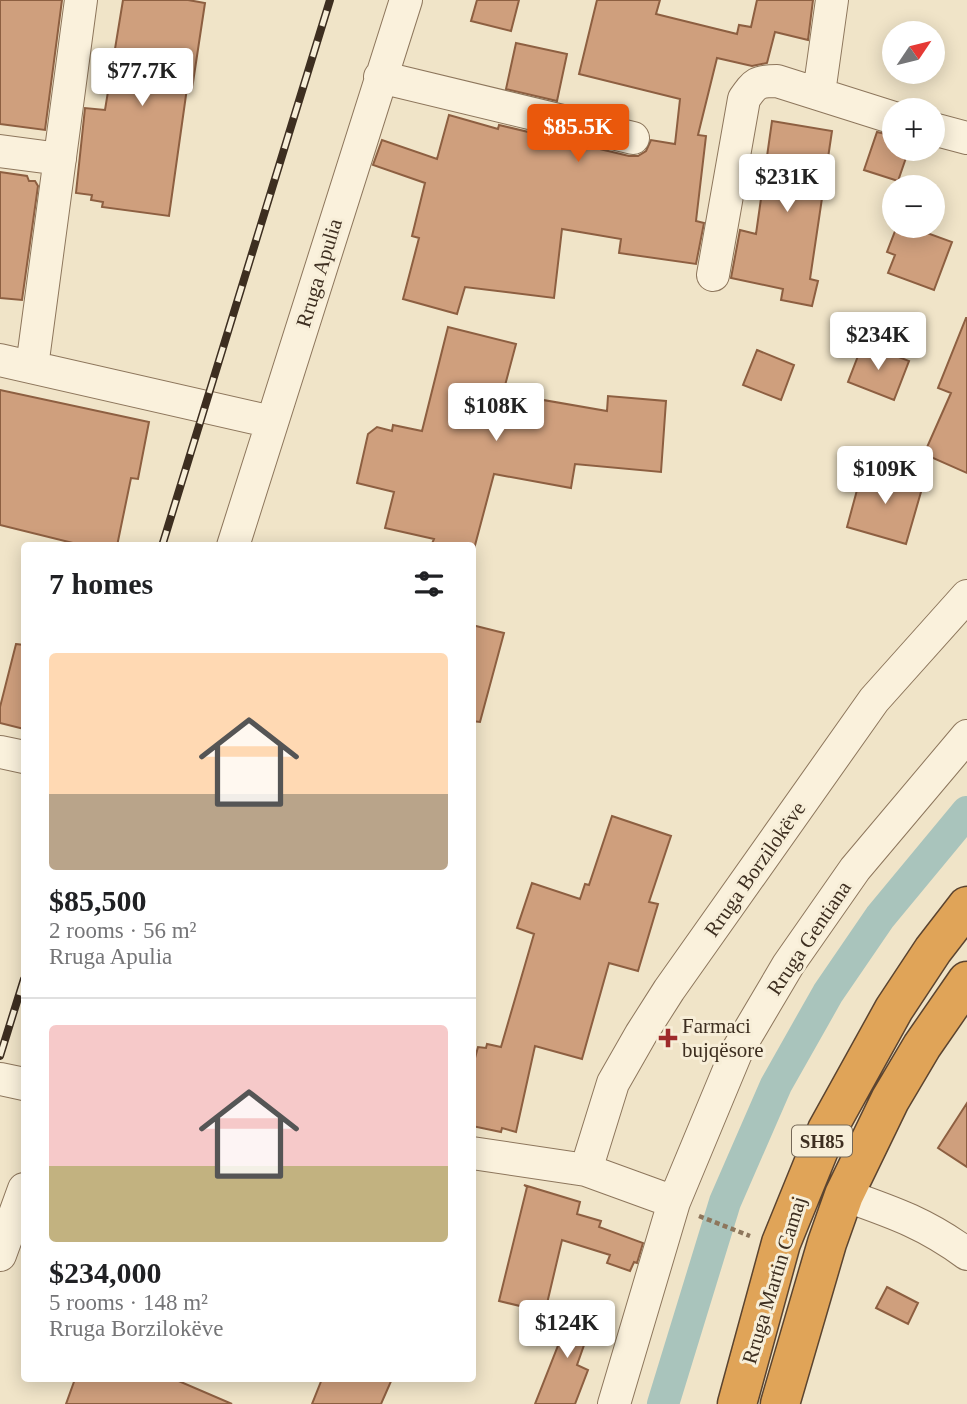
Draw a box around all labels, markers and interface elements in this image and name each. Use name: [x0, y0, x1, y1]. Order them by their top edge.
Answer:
north arrow: [882, 21, 945, 84]
map controls: [882, 21, 945, 238]
pin: $77.7K: [85, 48, 199, 108]
text: $77.7K: [107, 58, 177, 83]
button: +: [882, 98, 945, 161]
pin: $85.5K: [521, 104, 635, 164]
text: $85.5K: [543, 114, 613, 139]
pin: $231K: [738, 154, 836, 214]
text: $231K: [755, 164, 819, 189]
button: −: [882, 175, 945, 238]
street label: Rruga Apulia: [291, 215, 347, 330]
pin: $234K: [829, 312, 927, 372]
text: $234K: [846, 322, 910, 347]
pin: $108K: [447, 384, 545, 443]
text: $108K: [464, 393, 528, 418]
pin: $109K: [836, 447, 934, 506]
text: $109K: [853, 456, 917, 481]
icon: filters: [410, 565, 448, 603]
text: 7 homes: [49, 567, 153, 600]
icon: home: [186, 699, 312, 825]
street label: Rruga Borzilokëve: [700, 797, 810, 941]
street label: Rruga Gentiana: [762, 876, 856, 1000]
text: $85,500: [49, 884, 147, 917]
text: 2 rooms · 56 m²: [49, 918, 196, 943]
text: Rruga Apulia: [49, 944, 172, 969]
place label: Farmaci bujqësore: [682, 1014, 764, 1062]
marker: Farmaci bujqësore: [660, 1030, 676, 1046]
icon: home: [186, 1071, 312, 1197]
road number: SH85: [792, 1126, 852, 1156]
street label: Rruga Martin Camaj: [737, 1193, 811, 1367]
text: $234,000: [49, 1256, 162, 1289]
text: 5 rooms · 148 m²: [49, 1290, 208, 1315]
pin: $124K: [518, 1300, 616, 1360]
text: $124K: [535, 1310, 599, 1335]
text: Rruga Borzilokëve: [49, 1316, 223, 1341]

